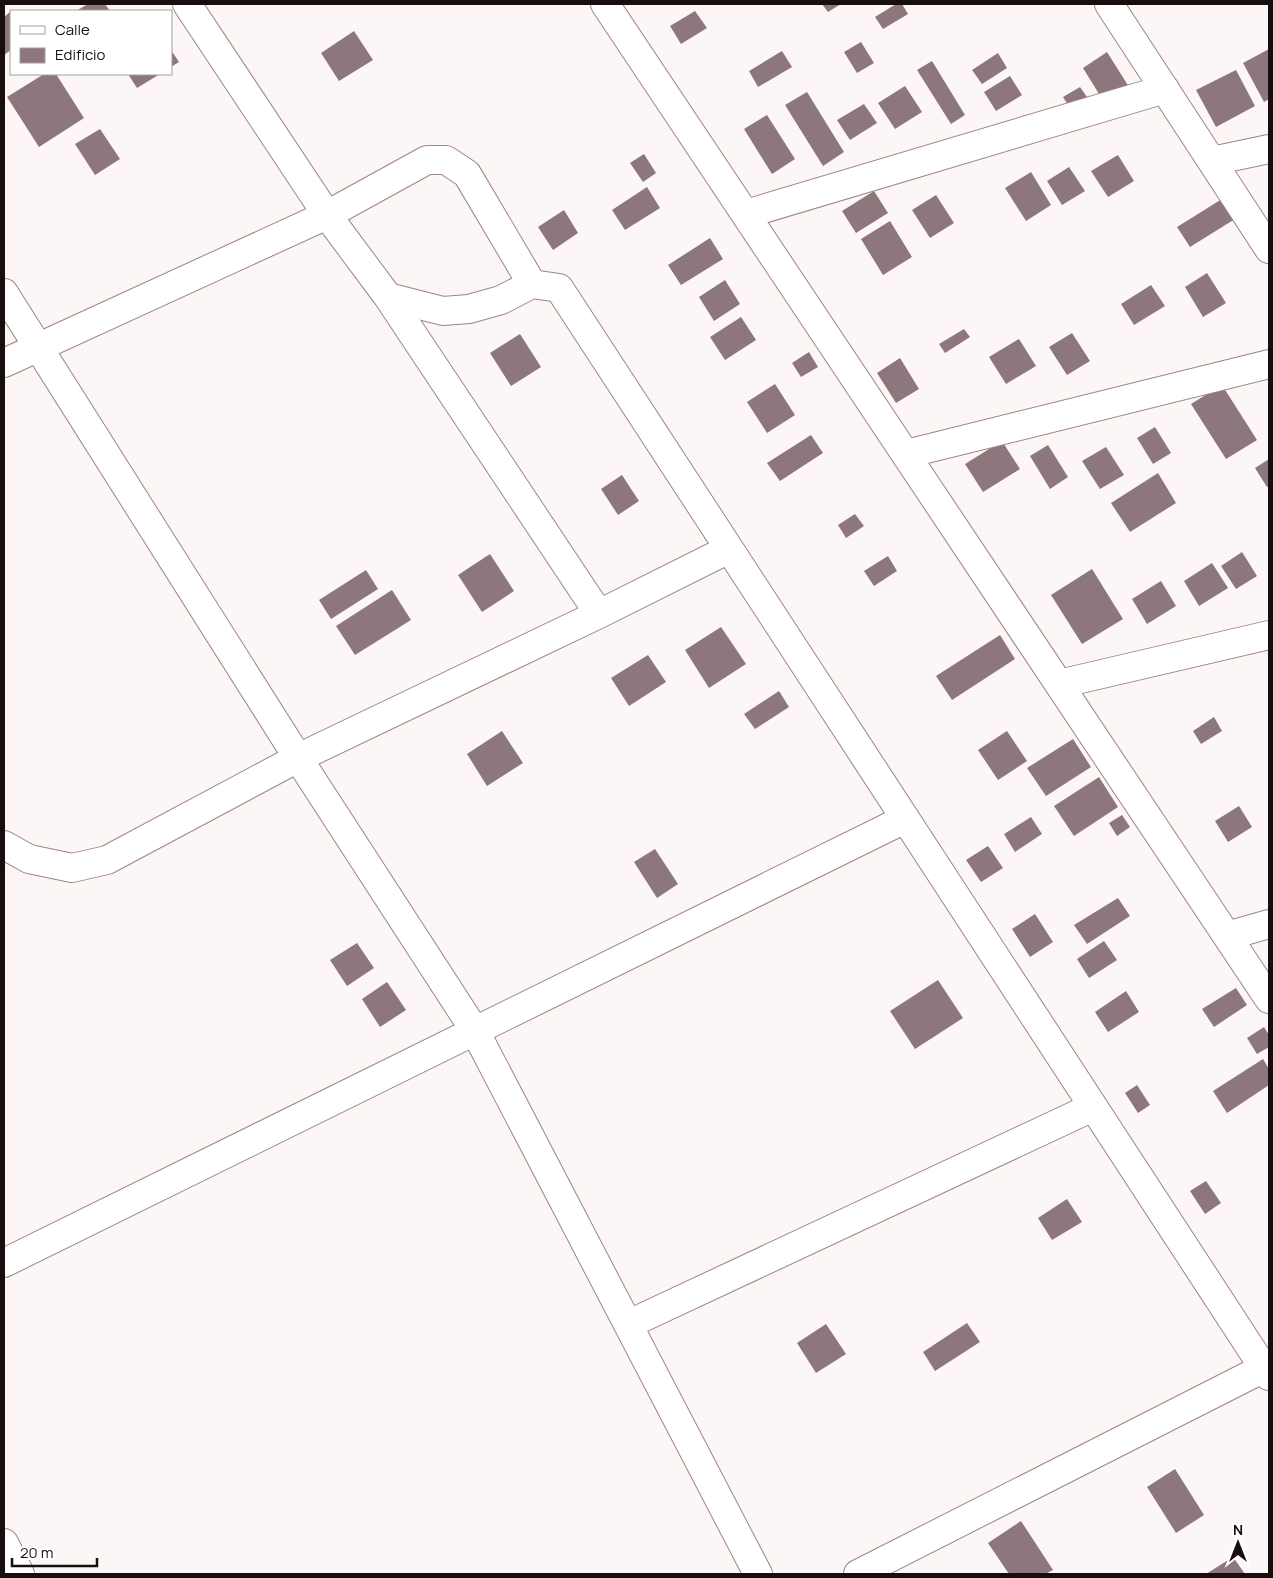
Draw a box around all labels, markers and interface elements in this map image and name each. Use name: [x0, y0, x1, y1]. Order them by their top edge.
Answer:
legend: [10, 10, 172, 75]
text: Calle: [55, 19, 90, 40]
text: Edificio: [55, 44, 106, 65]
north arrow: [1213, 1518, 1263, 1568]
text: N: [1233, 1520, 1243, 1539]
scale bar: [12, 1536, 98, 1568]
text: 20 m: [20, 1542, 53, 1563]

